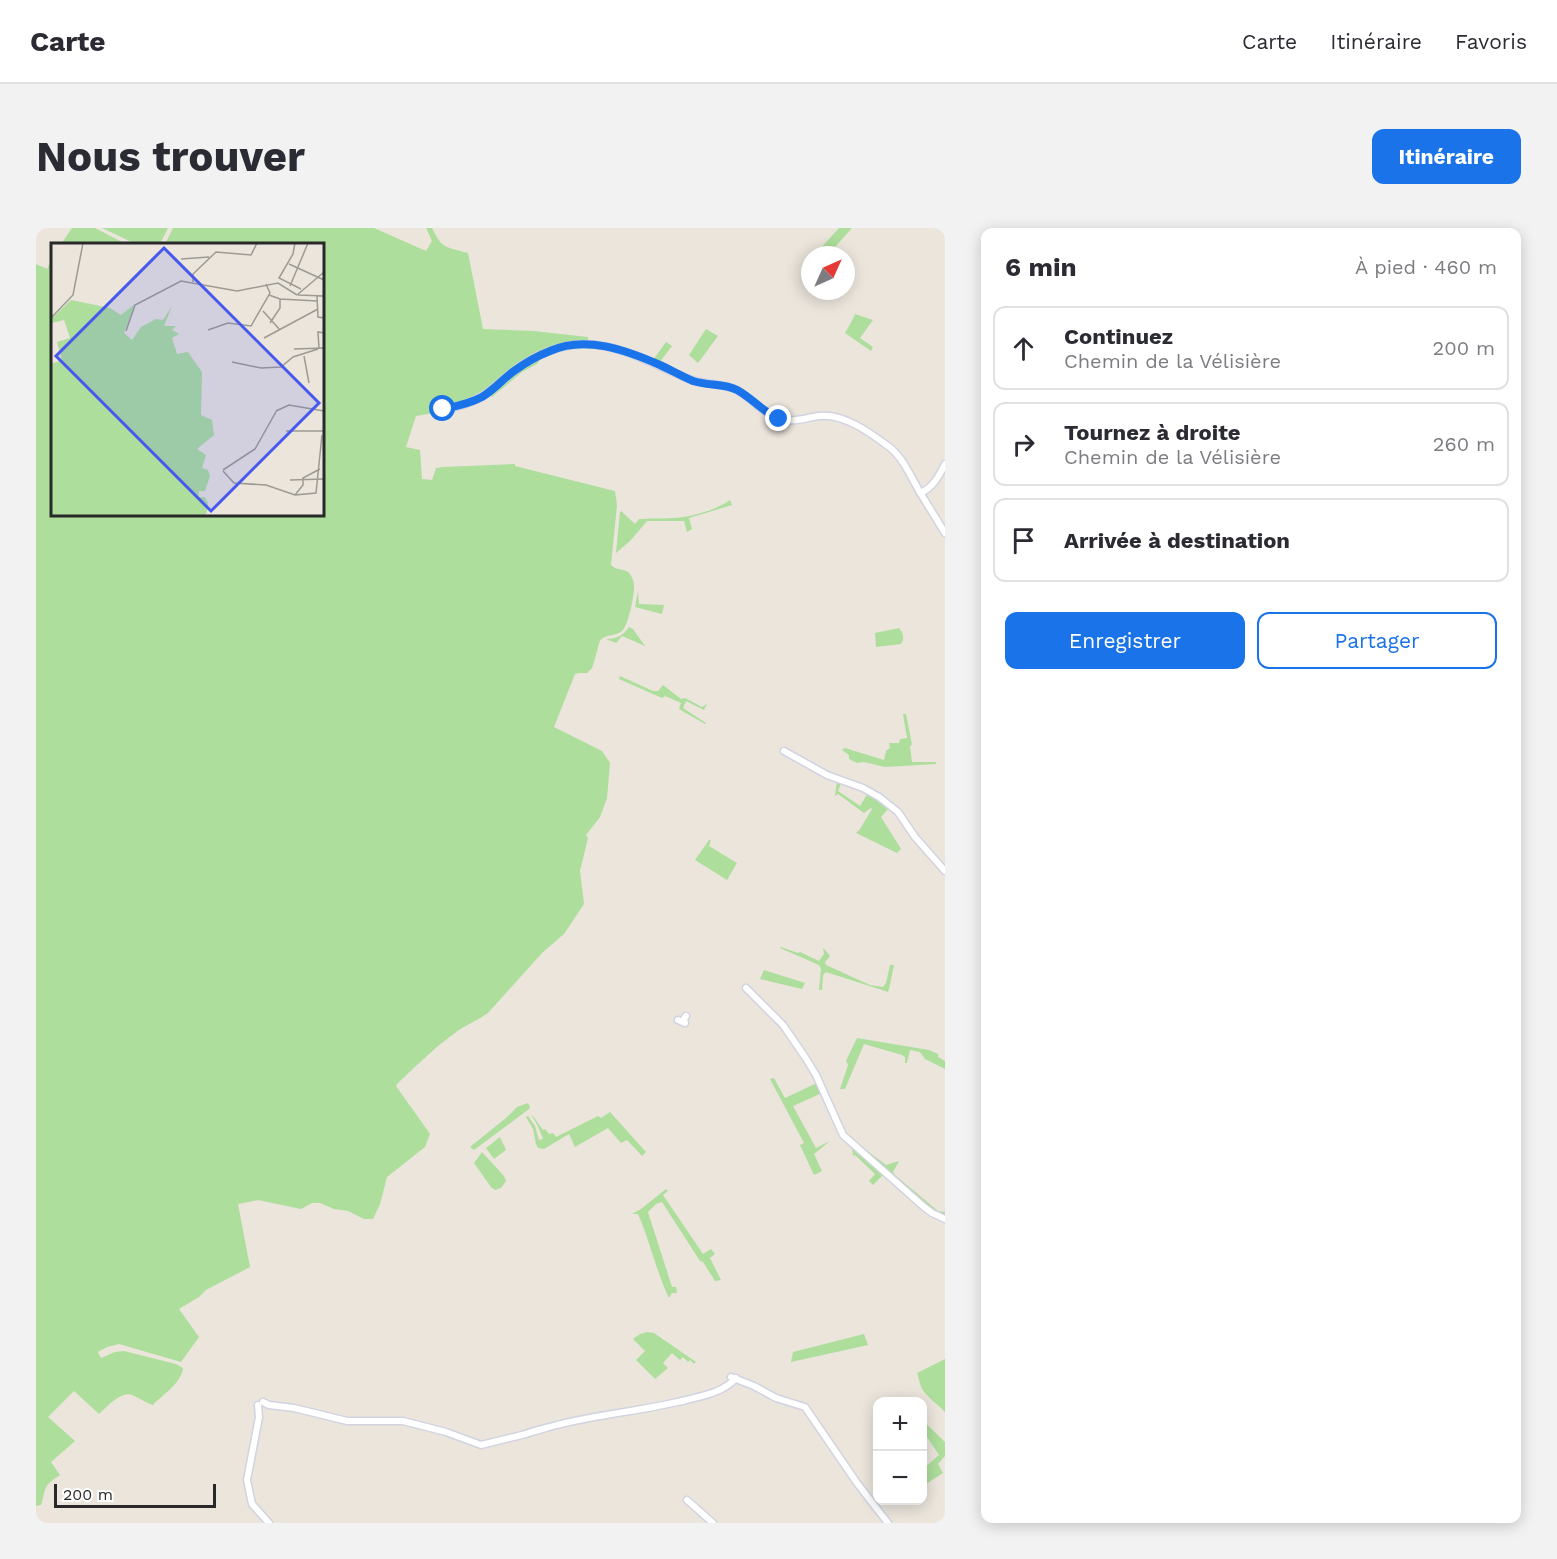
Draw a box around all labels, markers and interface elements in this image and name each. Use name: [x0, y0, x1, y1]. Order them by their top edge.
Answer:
text: Carte: [30, 25, 105, 58]
text: Carte: [1242, 29, 1297, 54]
text: Itinéraire: [1330, 29, 1422, 54]
text: Favoris: [1455, 29, 1527, 54]
button: Itinéraire: [1372, 129, 1521, 184]
text: Nous trouver: [36, 132, 305, 181]
inset map: [51, 243, 324, 516]
north arrow: [801, 246, 855, 300]
text: 6 min: [1005, 252, 1077, 282]
text: À pied · 460 m: [1355, 255, 1497, 279]
text: Continuez: [1064, 324, 1173, 349]
icon: ahead: [1007, 332, 1040, 365]
text: 200 m: [1433, 336, 1495, 360]
text: Chemin de la Vélisière: [1064, 349, 1281, 373]
route start: [429, 395, 455, 421]
route end: [765, 405, 791, 431]
text: Tournez à droite: [1064, 420, 1241, 445]
icon: right: [1007, 428, 1040, 461]
text: 260 m: [1433, 432, 1495, 456]
text: Chemin de la Vélisière: [1064, 445, 1281, 469]
icon: arrive: [1007, 524, 1040, 557]
text: Arrivée à destination: [1064, 528, 1290, 553]
button: Enregistrer: [1005, 612, 1245, 669]
button: Partager: [1257, 612, 1497, 669]
map controls: [873, 1397, 927, 1505]
button: +: [873, 1397, 927, 1451]
button: −: [873, 1451, 927, 1505]
scale bar: [54, 1481, 216, 1508]
text: 200 m: [63, 1485, 113, 1504]

